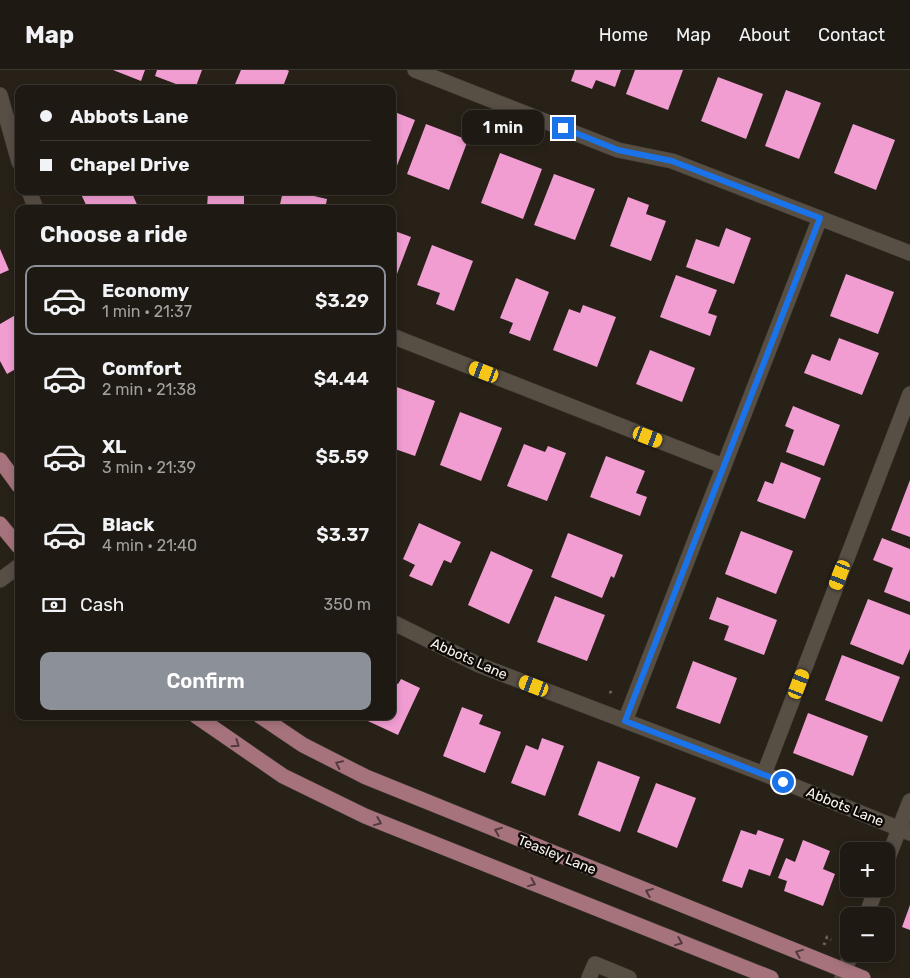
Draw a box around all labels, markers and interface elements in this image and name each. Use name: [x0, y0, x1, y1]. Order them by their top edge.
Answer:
text: Map: [25, 21, 74, 49]
text: Home: [599, 24, 648, 46]
text: Map: [676, 24, 711, 46]
text: About: [739, 24, 790, 46]
text: Contact: [818, 24, 885, 46]
text: Abbots Lane: [70, 105, 189, 128]
callout: 1 min: [463, 110, 546, 146]
route end: [552, 117, 574, 139]
text: 1 min: [483, 118, 523, 137]
text: Chapel Drive: [70, 153, 190, 176]
text: Choose a ride: [40, 221, 187, 248]
icon: car: [42, 278, 87, 323]
text: Economy: [102, 279, 189, 302]
text: $3.29: [315, 289, 369, 312]
text: 1 min · 21:37: [102, 302, 192, 321]
icon: car: [42, 356, 87, 401]
text: Comfort: [102, 357, 182, 380]
car: [467, 360, 500, 384]
text: $4.44: [314, 367, 369, 390]
text: 2 min · 21:38: [102, 380, 196, 399]
car: [631, 425, 664, 449]
icon: car: [42, 434, 87, 479]
text: XL: [102, 435, 126, 458]
text: $5.59: [315, 445, 369, 468]
text: 3 min · 21:39: [102, 458, 196, 477]
icon: car: [42, 512, 87, 557]
text: Black: [102, 513, 154, 536]
text: $3.37: [316, 523, 369, 546]
text: 4 min · 21:40: [102, 536, 197, 555]
car: [827, 558, 852, 592]
icon: cash: [40, 591, 68, 619]
text: Cash: [80, 593, 124, 616]
text: 350 m: [324, 595, 371, 614]
street label: Abbots Lane: [428, 635, 510, 684]
button: Confirm: [40, 652, 371, 710]
car: [786, 667, 811, 701]
car: [517, 674, 550, 698]
one-way arrow: [230, 738, 239, 747]
one-way arrow: [335, 760, 344, 770]
route start: [772, 771, 794, 793]
street label: Abbots Lane: [804, 784, 886, 830]
one-way arrow: [373, 815, 382, 826]
one-way arrow: [494, 827, 503, 837]
street label: Teasley Lane: [515, 832, 599, 879]
map controls: [840, 842, 895, 962]
button: +: [840, 842, 895, 897]
one-way arrow: [527, 878, 535, 888]
one-way arrow: [645, 888, 654, 899]
button: −: [840, 907, 895, 962]
one-way arrow: [675, 937, 683, 947]
one-way arrow: [796, 949, 804, 959]

